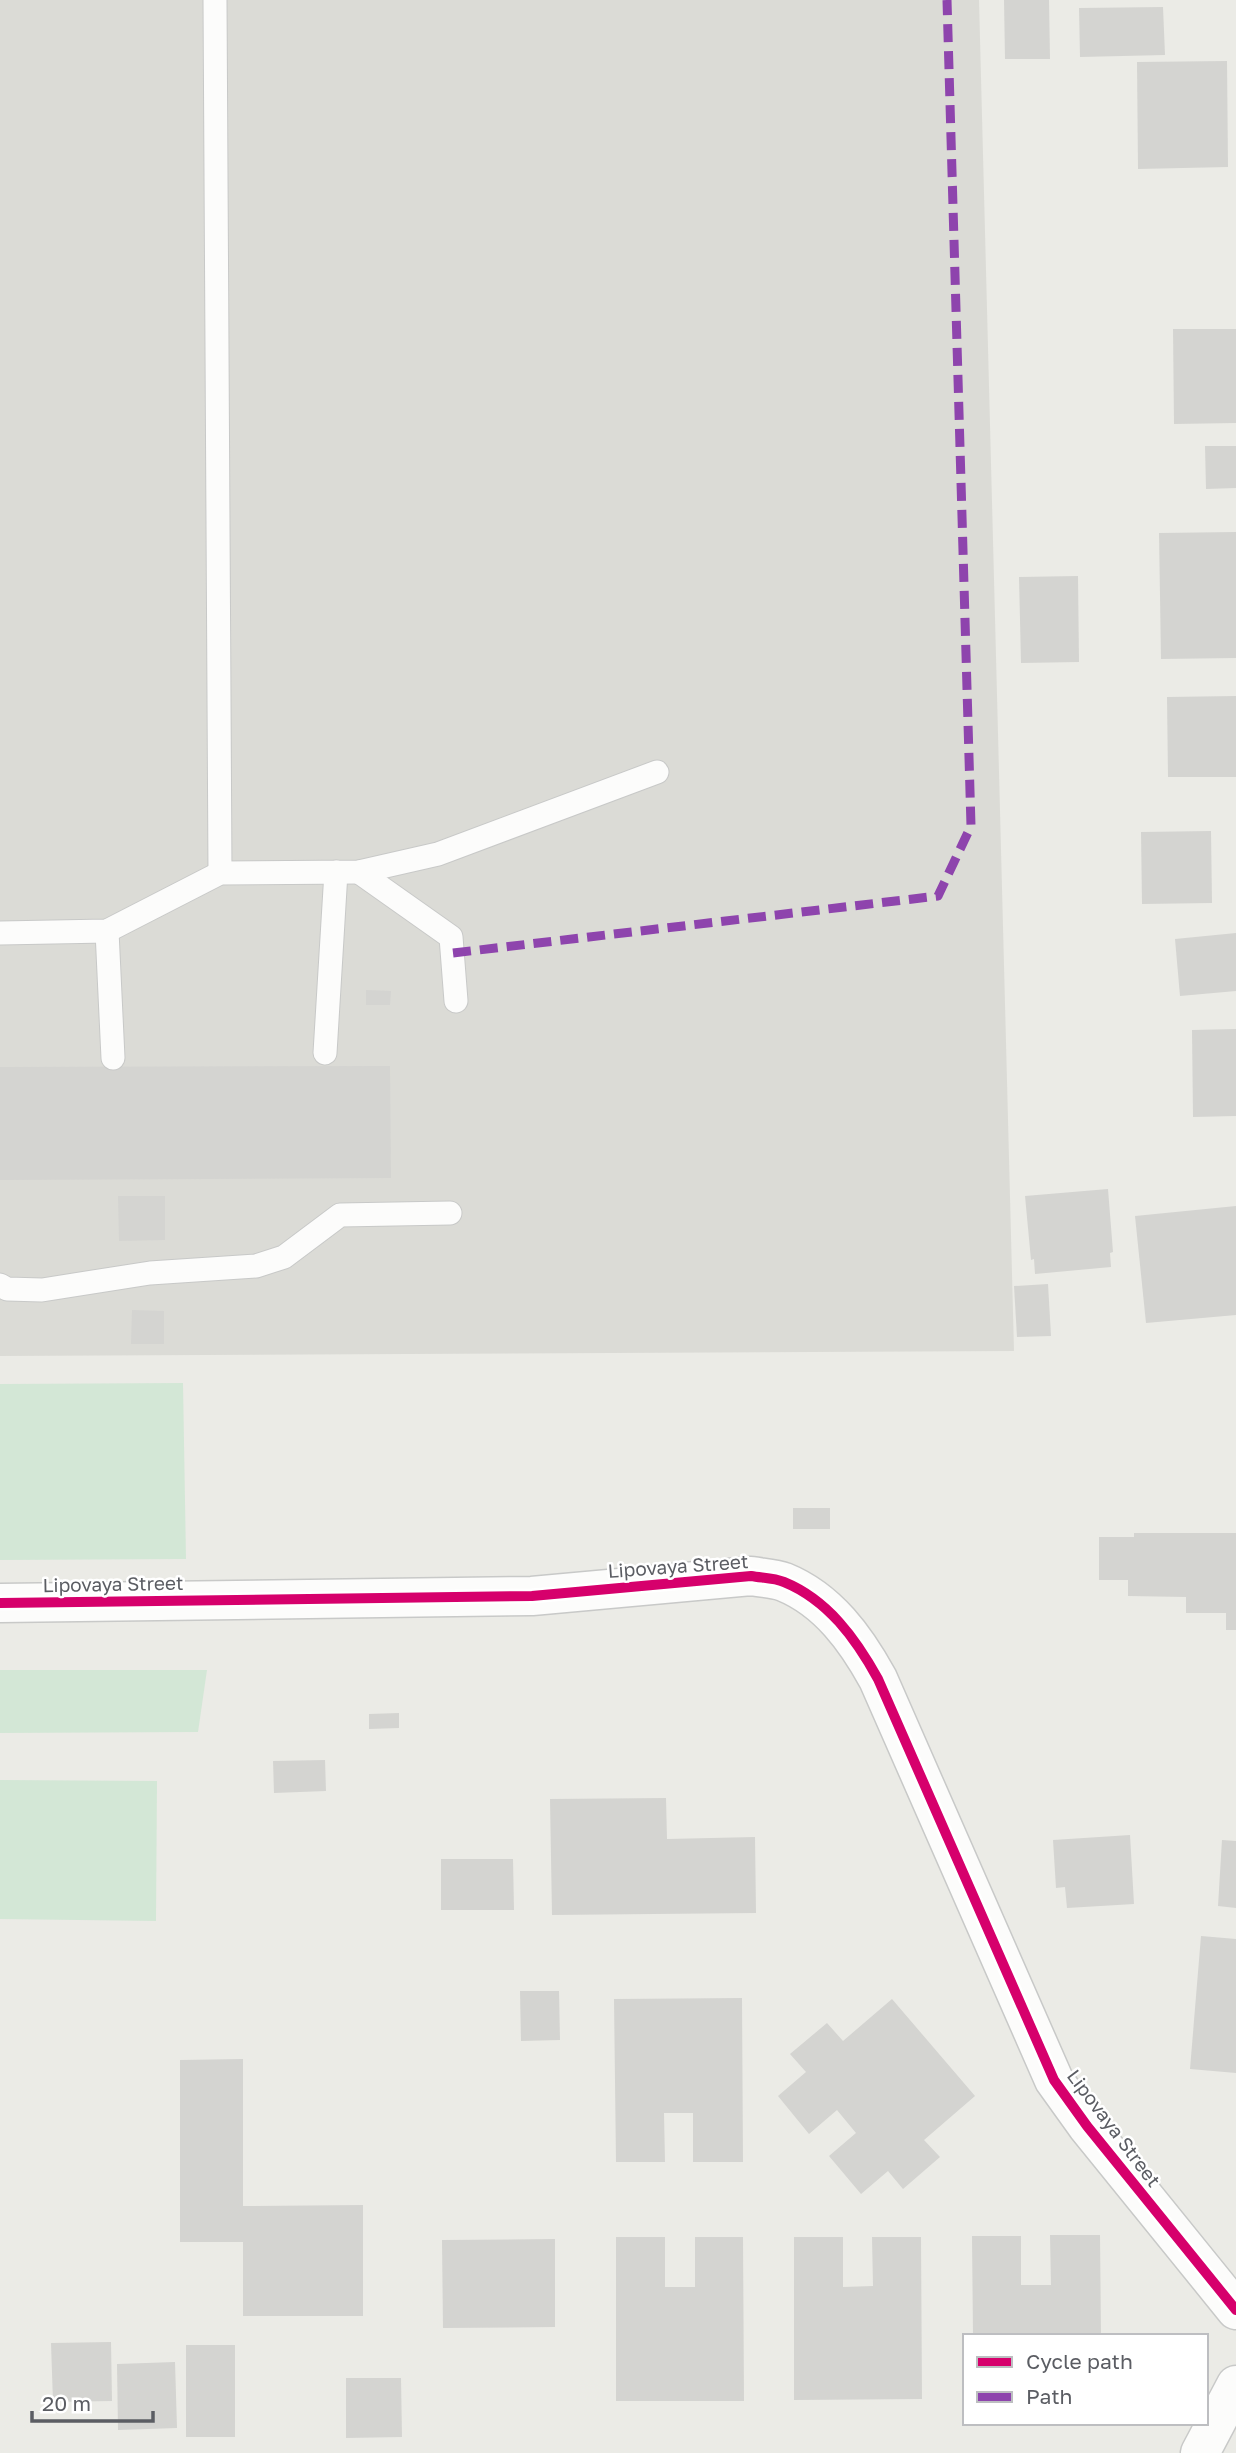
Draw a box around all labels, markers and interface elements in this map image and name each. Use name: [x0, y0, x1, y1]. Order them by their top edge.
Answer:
street label: Lipovaya Street: [607, 1549, 749, 1582]
street label: Lipovaya Street: [42, 1571, 184, 1596]
street label: Lipovaya Street: [1063, 2065, 1166, 2191]
legend: [963, 2334, 1208, 2425]
text: Cycle path: [1026, 2348, 1133, 2374]
scale bar: [32, 2380, 152, 2424]
text: Path: [1026, 2383, 1073, 2409]
text: 20 m: [42, 2390, 91, 2416]

